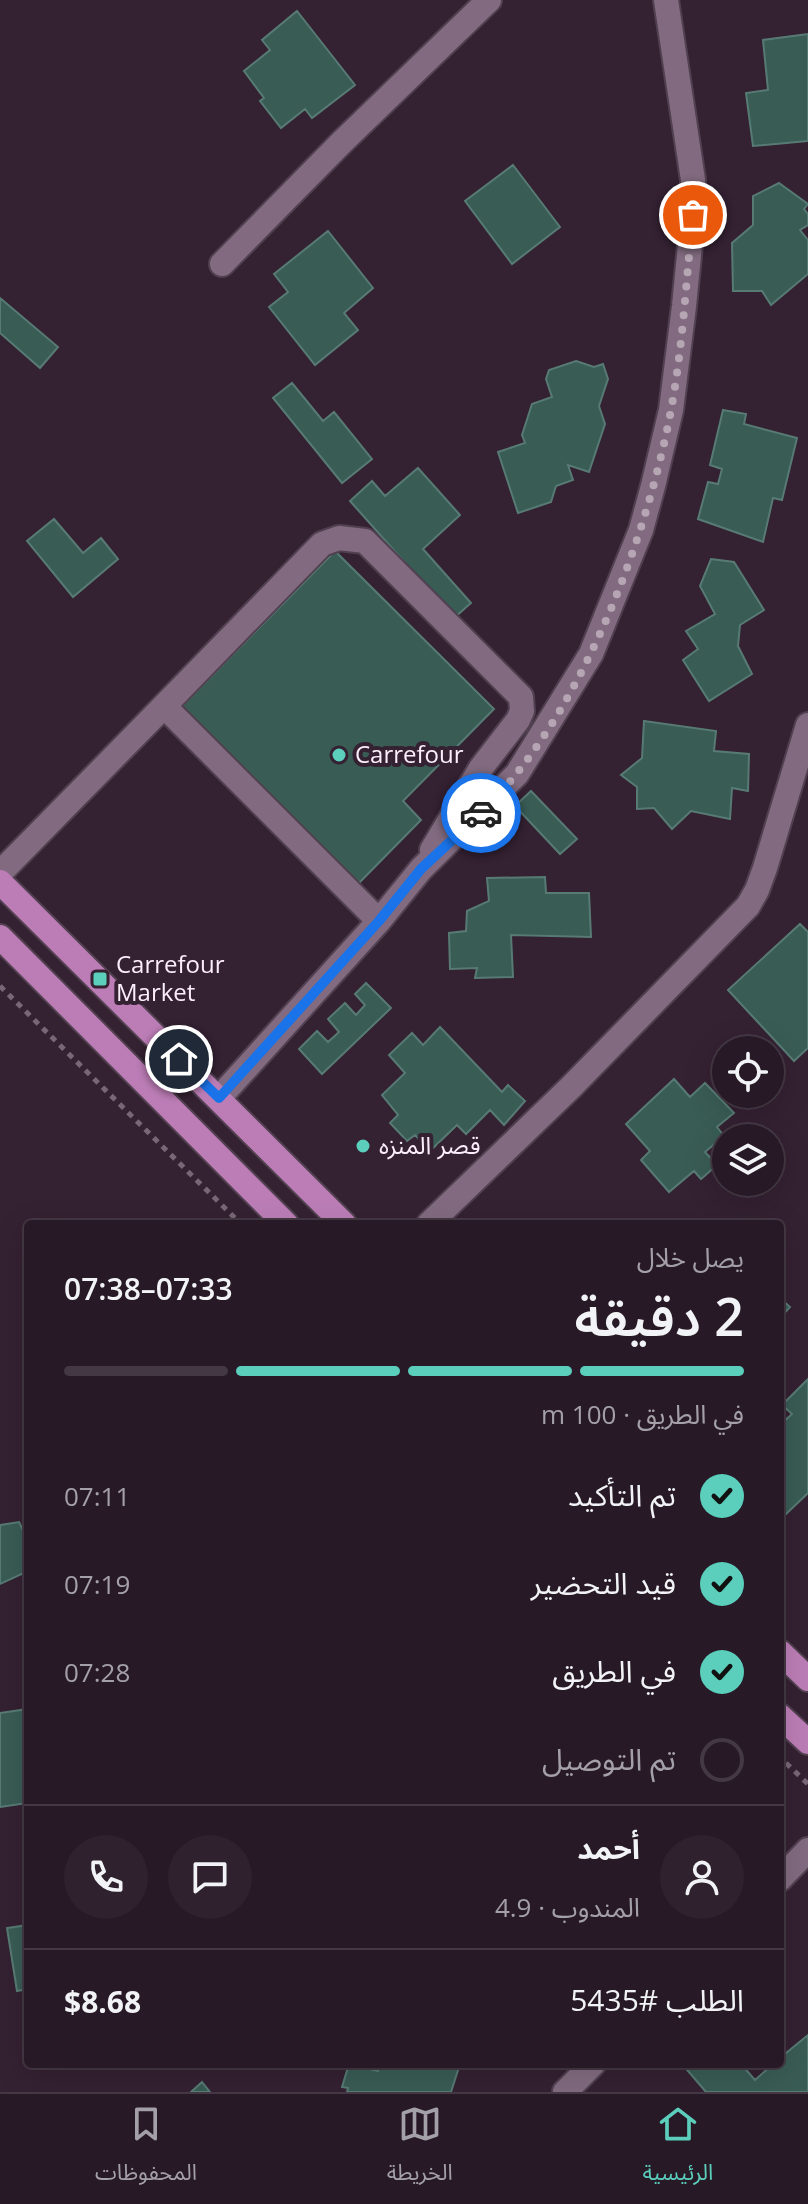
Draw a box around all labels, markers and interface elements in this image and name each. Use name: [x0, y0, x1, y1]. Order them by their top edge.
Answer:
pin: [659, 181, 727, 249]
icon: bag: [671, 193, 715, 237]
place label: Carrefour: [355, 737, 464, 770]
marker: Carrefour: [330, 746, 348, 764]
courier: [441, 773, 521, 853]
icon: car: [459, 791, 503, 835]
place label: Carrefour Market: [116, 947, 225, 1008]
marker: Carrefour Market: [91, 970, 109, 988]
pin: [145, 1025, 213, 1093]
map controls: [712, 1036, 784, 1196]
button: locate: [712, 1036, 784, 1108]
icon: home: [157, 1037, 201, 1081]
button: layers: [712, 1124, 784, 1196]
place label: قصر المنزه: [379, 1128, 481, 1161]
marker: قصر المنزه: [354, 1137, 372, 1155]
text: يصل خلال: [637, 1239, 744, 1275]
text: 07:33–07:38: [64, 1268, 233, 1309]
text: 2 دقيقة: [575, 1280, 744, 1351]
text: في الطريق · 100 m: [541, 1396, 744, 1432]
text: تم التأكيد: [568, 1474, 676, 1515]
icon: check: [700, 1474, 744, 1518]
text: 07:11: [64, 1478, 130, 1514]
text: قيد التحضير: [531, 1562, 676, 1603]
icon: check: [700, 1562, 744, 1606]
text: 07:19: [64, 1566, 130, 1602]
text: في الطريق: [552, 1650, 676, 1691]
icon: check: [700, 1650, 744, 1694]
text: 07:28: [64, 1654, 130, 1690]
text: تم التوصيل: [542, 1738, 676, 1779]
text: أحمد: [577, 1827, 640, 1868]
button: phone: [64, 1835, 148, 1919]
button: chat: [168, 1835, 252, 1919]
button: person: [660, 1835, 744, 1919]
text: المندوب · 4.9: [495, 1889, 640, 1925]
text: الطلب #5435: [570, 1979, 744, 2020]
text: $8.68: [64, 1981, 141, 2022]
tab: المحفوظات: [95, 2102, 197, 2196]
tab: الخريطة: [387, 2102, 453, 2196]
tab: الرئيسية: [642, 2102, 713, 2196]

